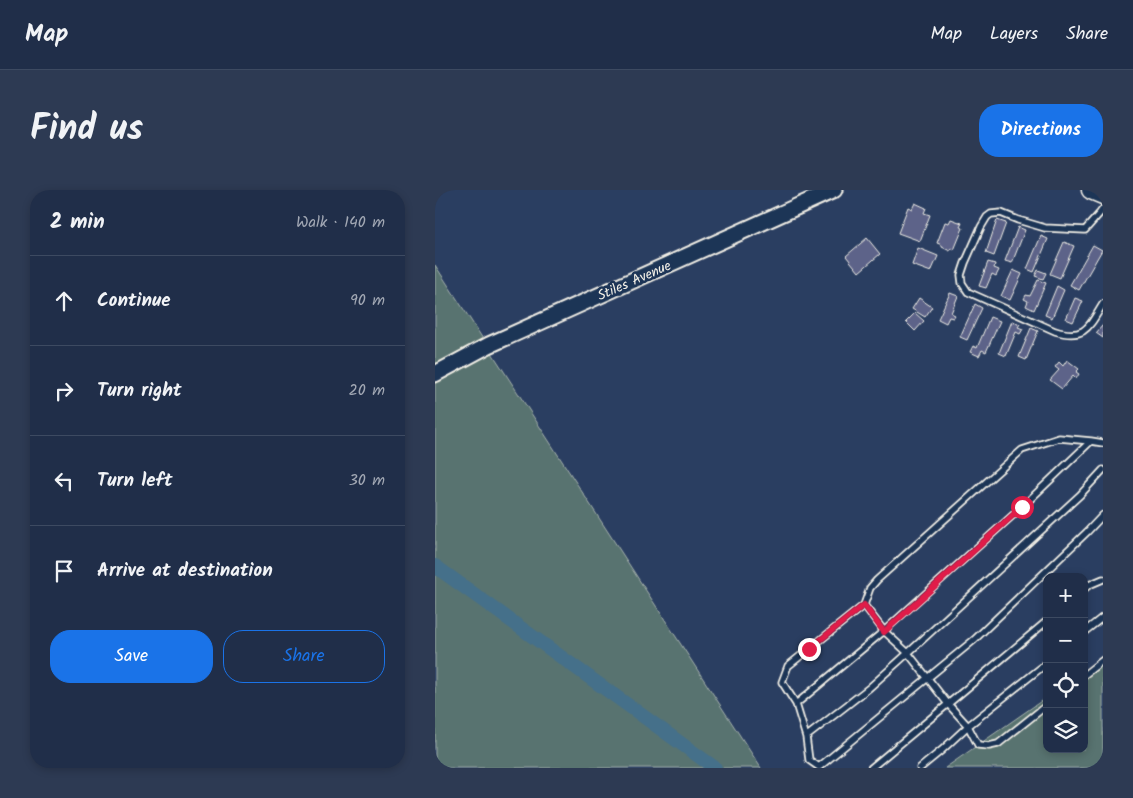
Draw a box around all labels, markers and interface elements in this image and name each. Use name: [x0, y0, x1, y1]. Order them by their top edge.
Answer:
text: Map: [25, 15, 68, 54]
text: Map: [931, 20, 962, 49]
text: Layers: [990, 20, 1038, 49]
text: Share: [1066, 20, 1108, 49]
text: Find us: [30, 102, 143, 158]
button: Directions: [979, 104, 1103, 157]
text: 2 min: [50, 206, 105, 239]
text: Walk · 140 m: [296, 210, 385, 235]
street label: Stiles Avenue: [594, 255, 675, 307]
text: Continue: [97, 286, 170, 316]
icon: ahead: [50, 287, 78, 315]
text: 90 m: [350, 288, 385, 313]
text: Turn right: [97, 376, 182, 406]
icon: right: [50, 377, 78, 405]
text: 20 m: [349, 378, 385, 403]
text: Turn left: [97, 466, 172, 496]
icon: left: [50, 467, 78, 495]
text: 30 m: [349, 468, 385, 493]
route start: [1011, 496, 1034, 519]
text: Arrive at destination: [97, 556, 273, 586]
icon: arrive: [50, 557, 78, 585]
map controls: [1043, 573, 1088, 753]
button: +: [1043, 573, 1088, 618]
button: −: [1043, 618, 1088, 663]
button: Save: [50, 630, 213, 683]
button: Share: [223, 630, 385, 683]
route end: [798, 638, 821, 661]
button: locate: [1043, 663, 1088, 708]
button: layers: [1043, 708, 1088, 753]

